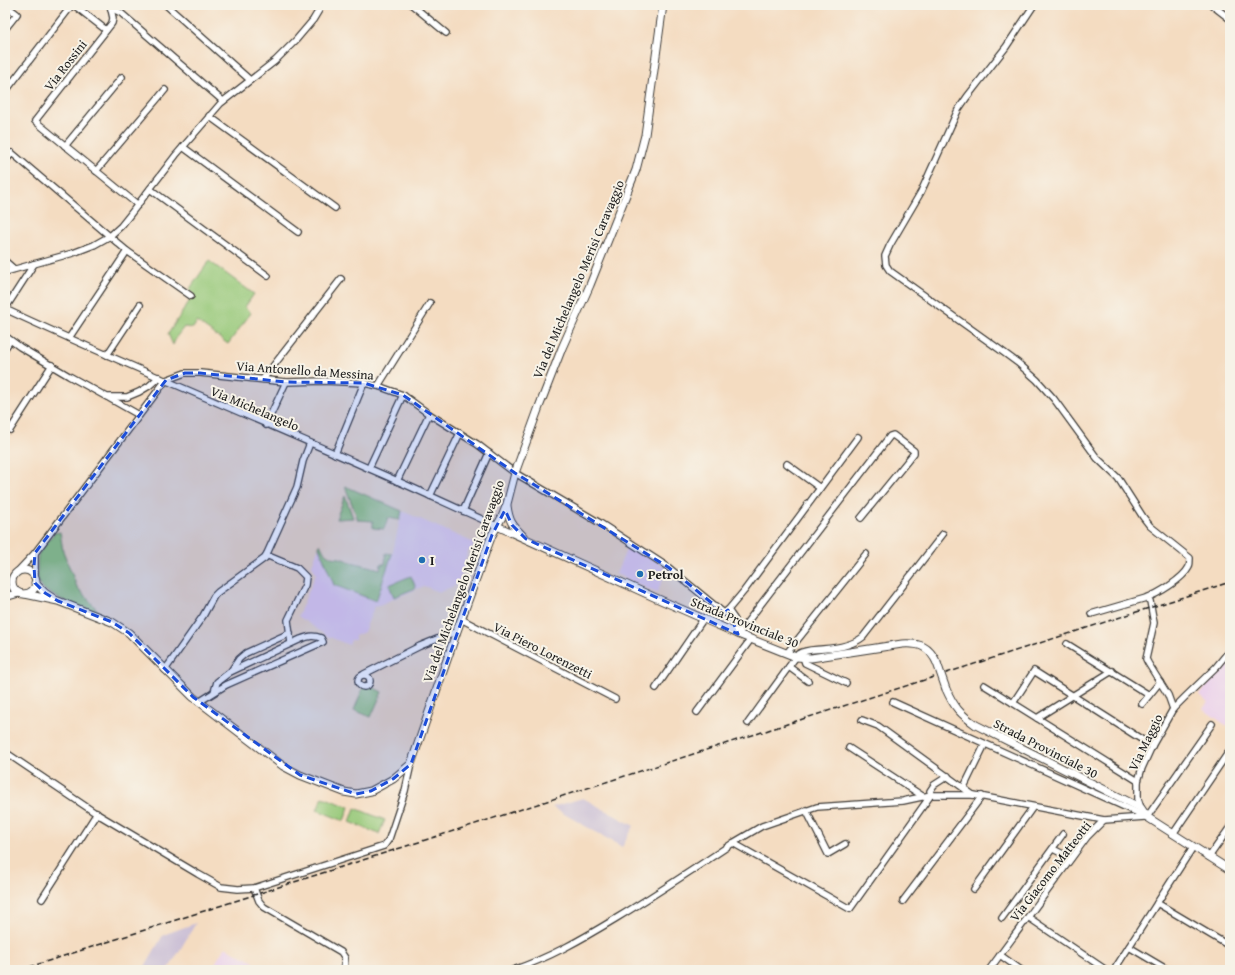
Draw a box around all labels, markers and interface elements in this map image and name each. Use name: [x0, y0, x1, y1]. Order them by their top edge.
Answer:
street label: Via Rossini: [39, 35, 92, 95]
street label: Via del Michelangelo Merisi Caravaggio: [528, 177, 629, 382]
street label: Via Antonello da Messina: [236, 356, 375, 385]
street label: Via Michelangelo: [208, 381, 302, 436]
street label: Via del Michelangelo Merisi Caravaggio: [418, 477, 509, 685]
place label: I: [430, 551, 434, 570]
marker: I: [417, 555, 427, 565]
place label: Petrol: [648, 565, 684, 584]
marker: Petrol: [635, 569, 645, 579]
street label: Strada Provinciale 30: [688, 592, 802, 653]
street label: Via Piero Lorenzetti: [490, 617, 596, 684]
street label: Via Maggio: [1123, 710, 1168, 774]
street label: Strada Provinciale 30: [990, 714, 1101, 783]
street label: Via Giacomo Matteotti: [1005, 817, 1096, 925]

